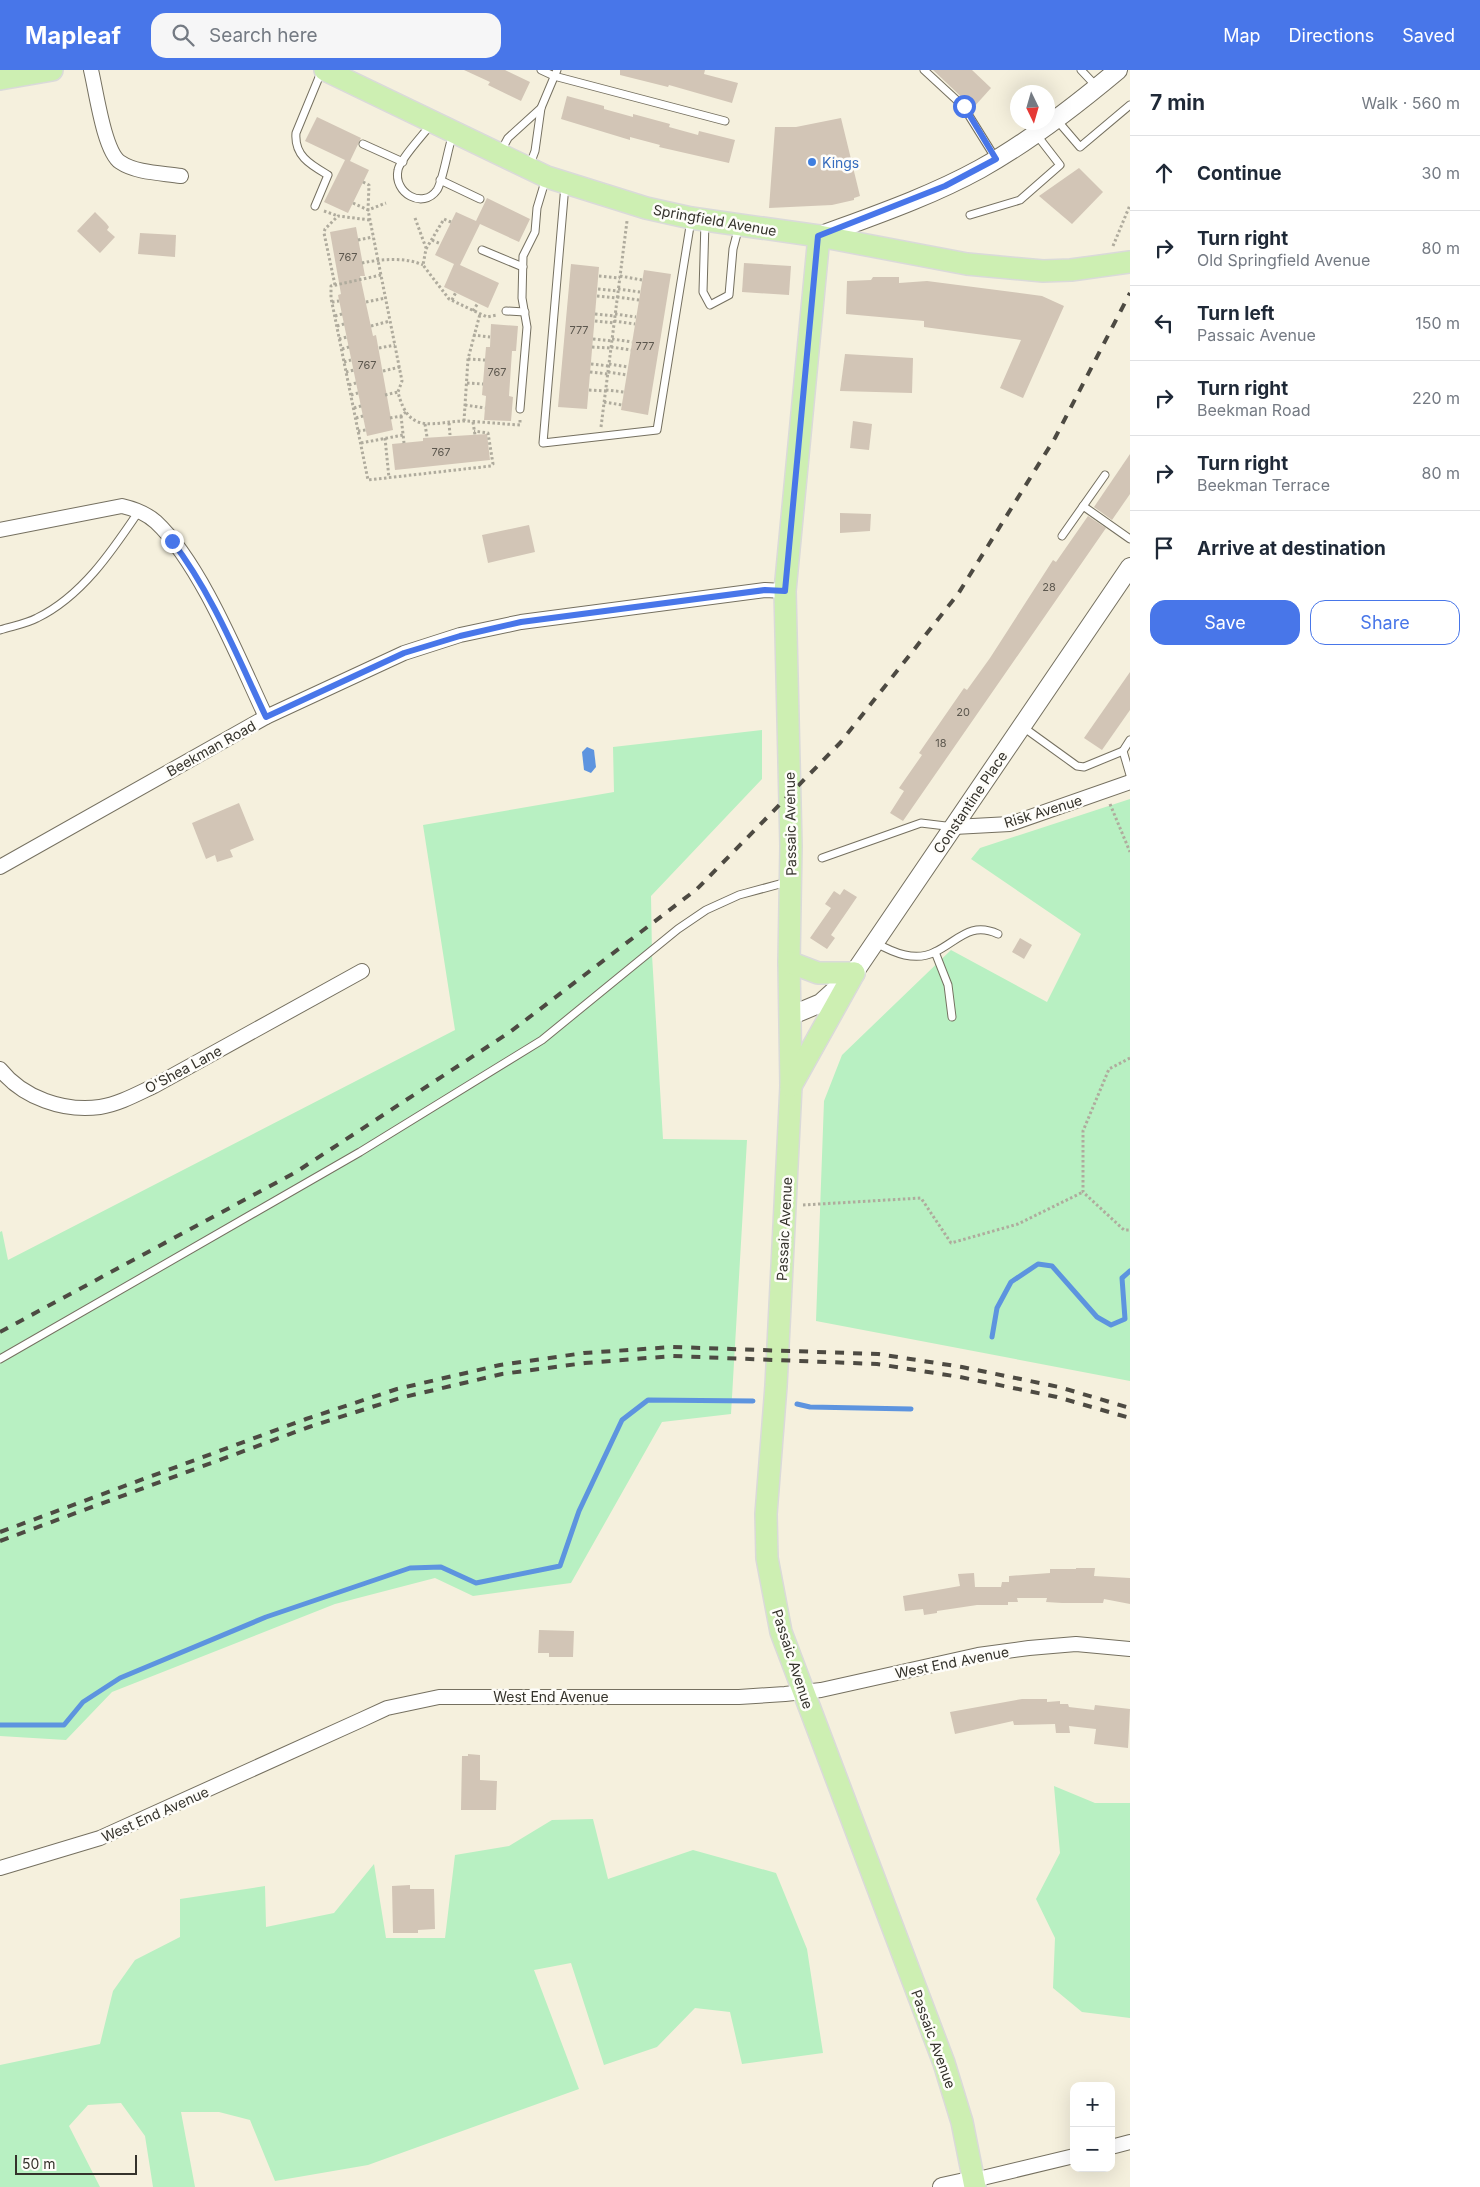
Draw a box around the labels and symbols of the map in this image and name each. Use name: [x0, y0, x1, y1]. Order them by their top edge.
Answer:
north arrow: [1010, 85, 1055, 130]
route start: [953, 95, 976, 118]
place label: Kings: [822, 154, 859, 171]
marker: Kings: [806, 156, 818, 168]
street label: Springfield Avenue: [652, 201, 778, 239]
house number: 767: [338, 250, 358, 264]
house number: 777: [569, 323, 589, 337]
house number: 777: [635, 339, 655, 353]
house number: 767: [357, 358, 377, 372]
house number: 767: [487, 365, 507, 379]
house number: 767: [431, 445, 451, 459]
route end: [161, 530, 184, 553]
house number: 28: [1042, 580, 1056, 594]
house number: 20: [956, 705, 970, 719]
street label: Beekman Road: [163, 716, 259, 780]
house number: 18: [935, 736, 947, 750]
street label: Constantine Place: [929, 748, 1011, 856]
street label: Passaic Avenue: [781, 772, 799, 876]
street label: Risk Avenue: [1002, 791, 1084, 831]
street label: O'Shea Lane: [142, 1042, 224, 1096]
street label: Passaic Avenue: [773, 1177, 795, 1281]
street label: Passaic Avenue: [769, 1607, 817, 1711]
street label: West End Avenue: [894, 1643, 1010, 1681]
street label: West End Avenue: [493, 1688, 609, 1705]
street label: West End Avenue: [99, 1783, 211, 1845]
street label: Passaic Avenue: [908, 1987, 960, 2091]
scale bar: [15, 2152, 138, 2175]

